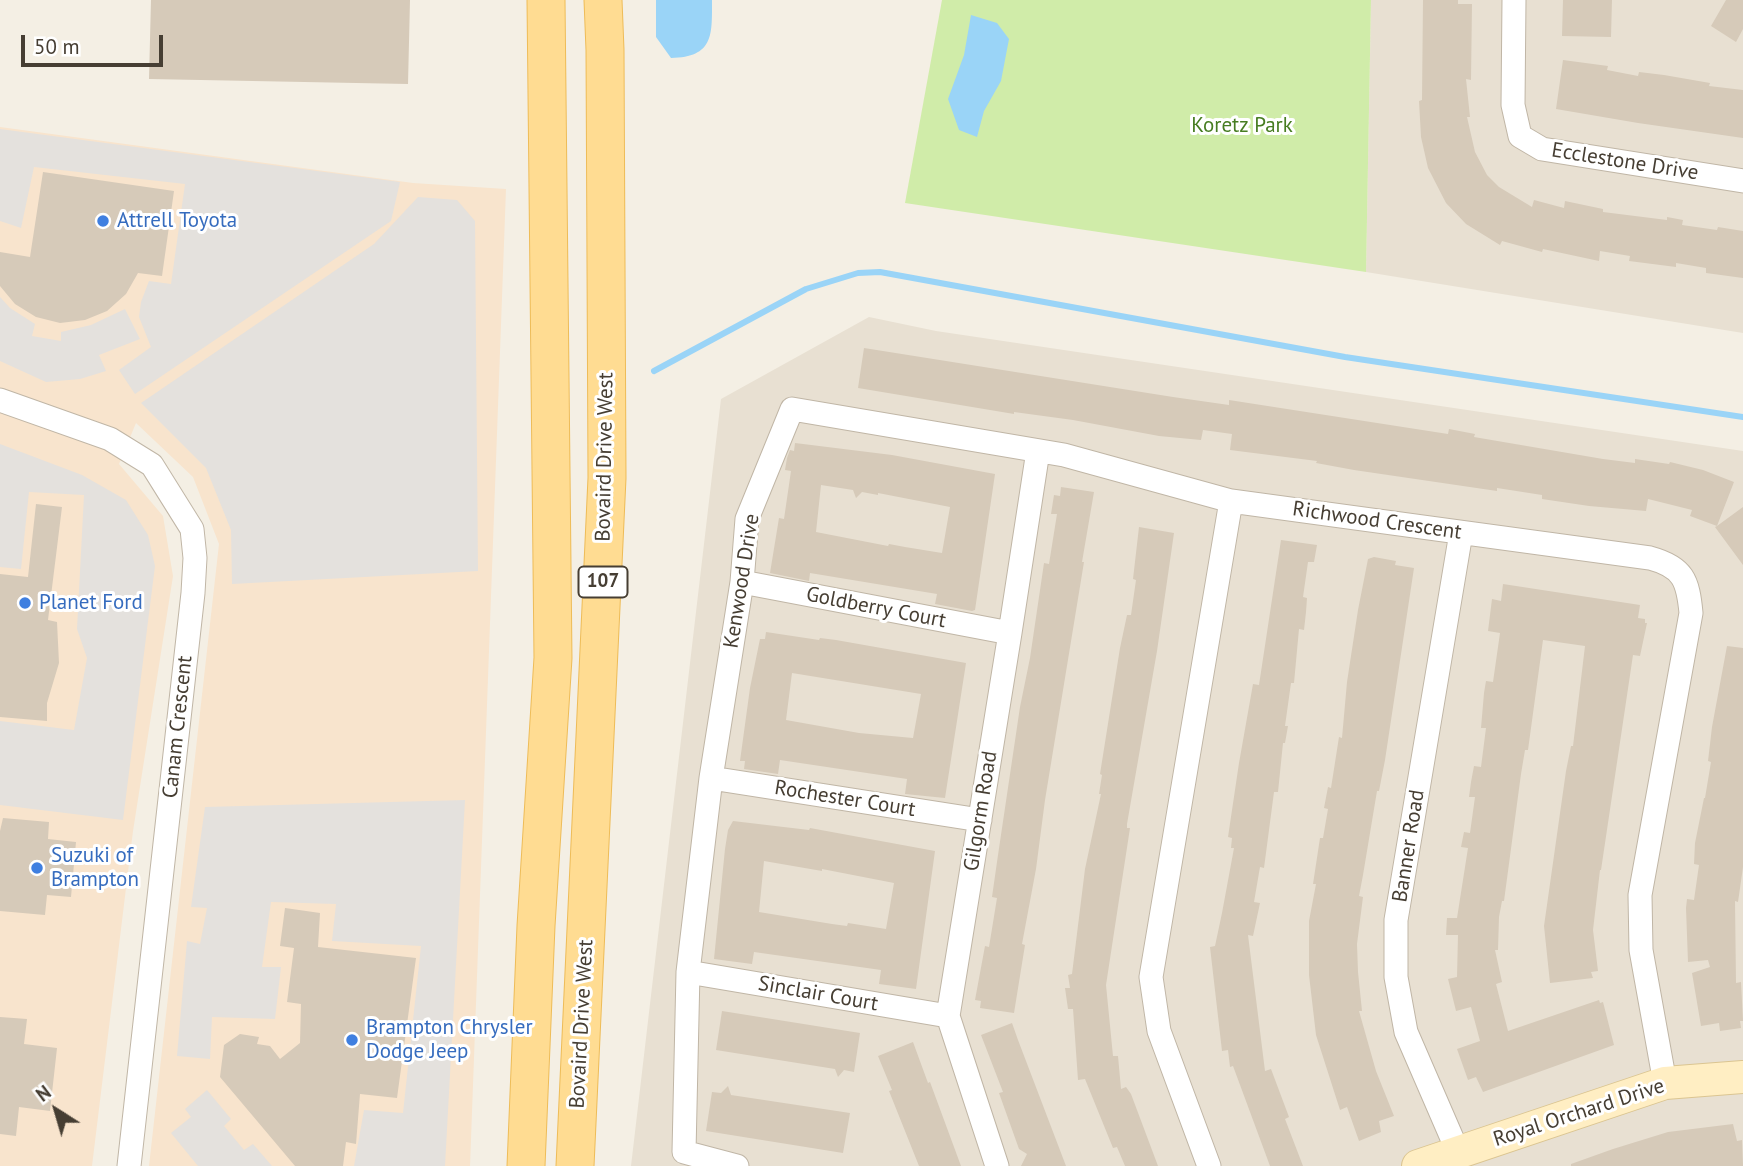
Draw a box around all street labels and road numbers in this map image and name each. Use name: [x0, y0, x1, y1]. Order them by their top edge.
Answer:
street label: Ecclestone Drive: [1550, 138, 1700, 186]
street label: Bovaird Drive West: [591, 372, 619, 542]
street label: Richwood Crescent: [1291, 497, 1463, 545]
street label: Kenwood Drive: [719, 512, 765, 650]
road number: 107: [578, 566, 628, 597]
street label: Goldberry Court: [804, 582, 948, 634]
street label: Canam Crescent: [158, 654, 198, 800]
street label: Gilgorm Road: [959, 749, 1003, 873]
street label: Rochester Court: [773, 775, 917, 823]
street label: Banner Road: [1388, 788, 1430, 904]
street label: Bovaird Drive West: [565, 939, 599, 1109]
street label: Sinclair Court: [756, 971, 880, 1017]
street label: Royal Orchard Drive: [1490, 1073, 1668, 1153]

